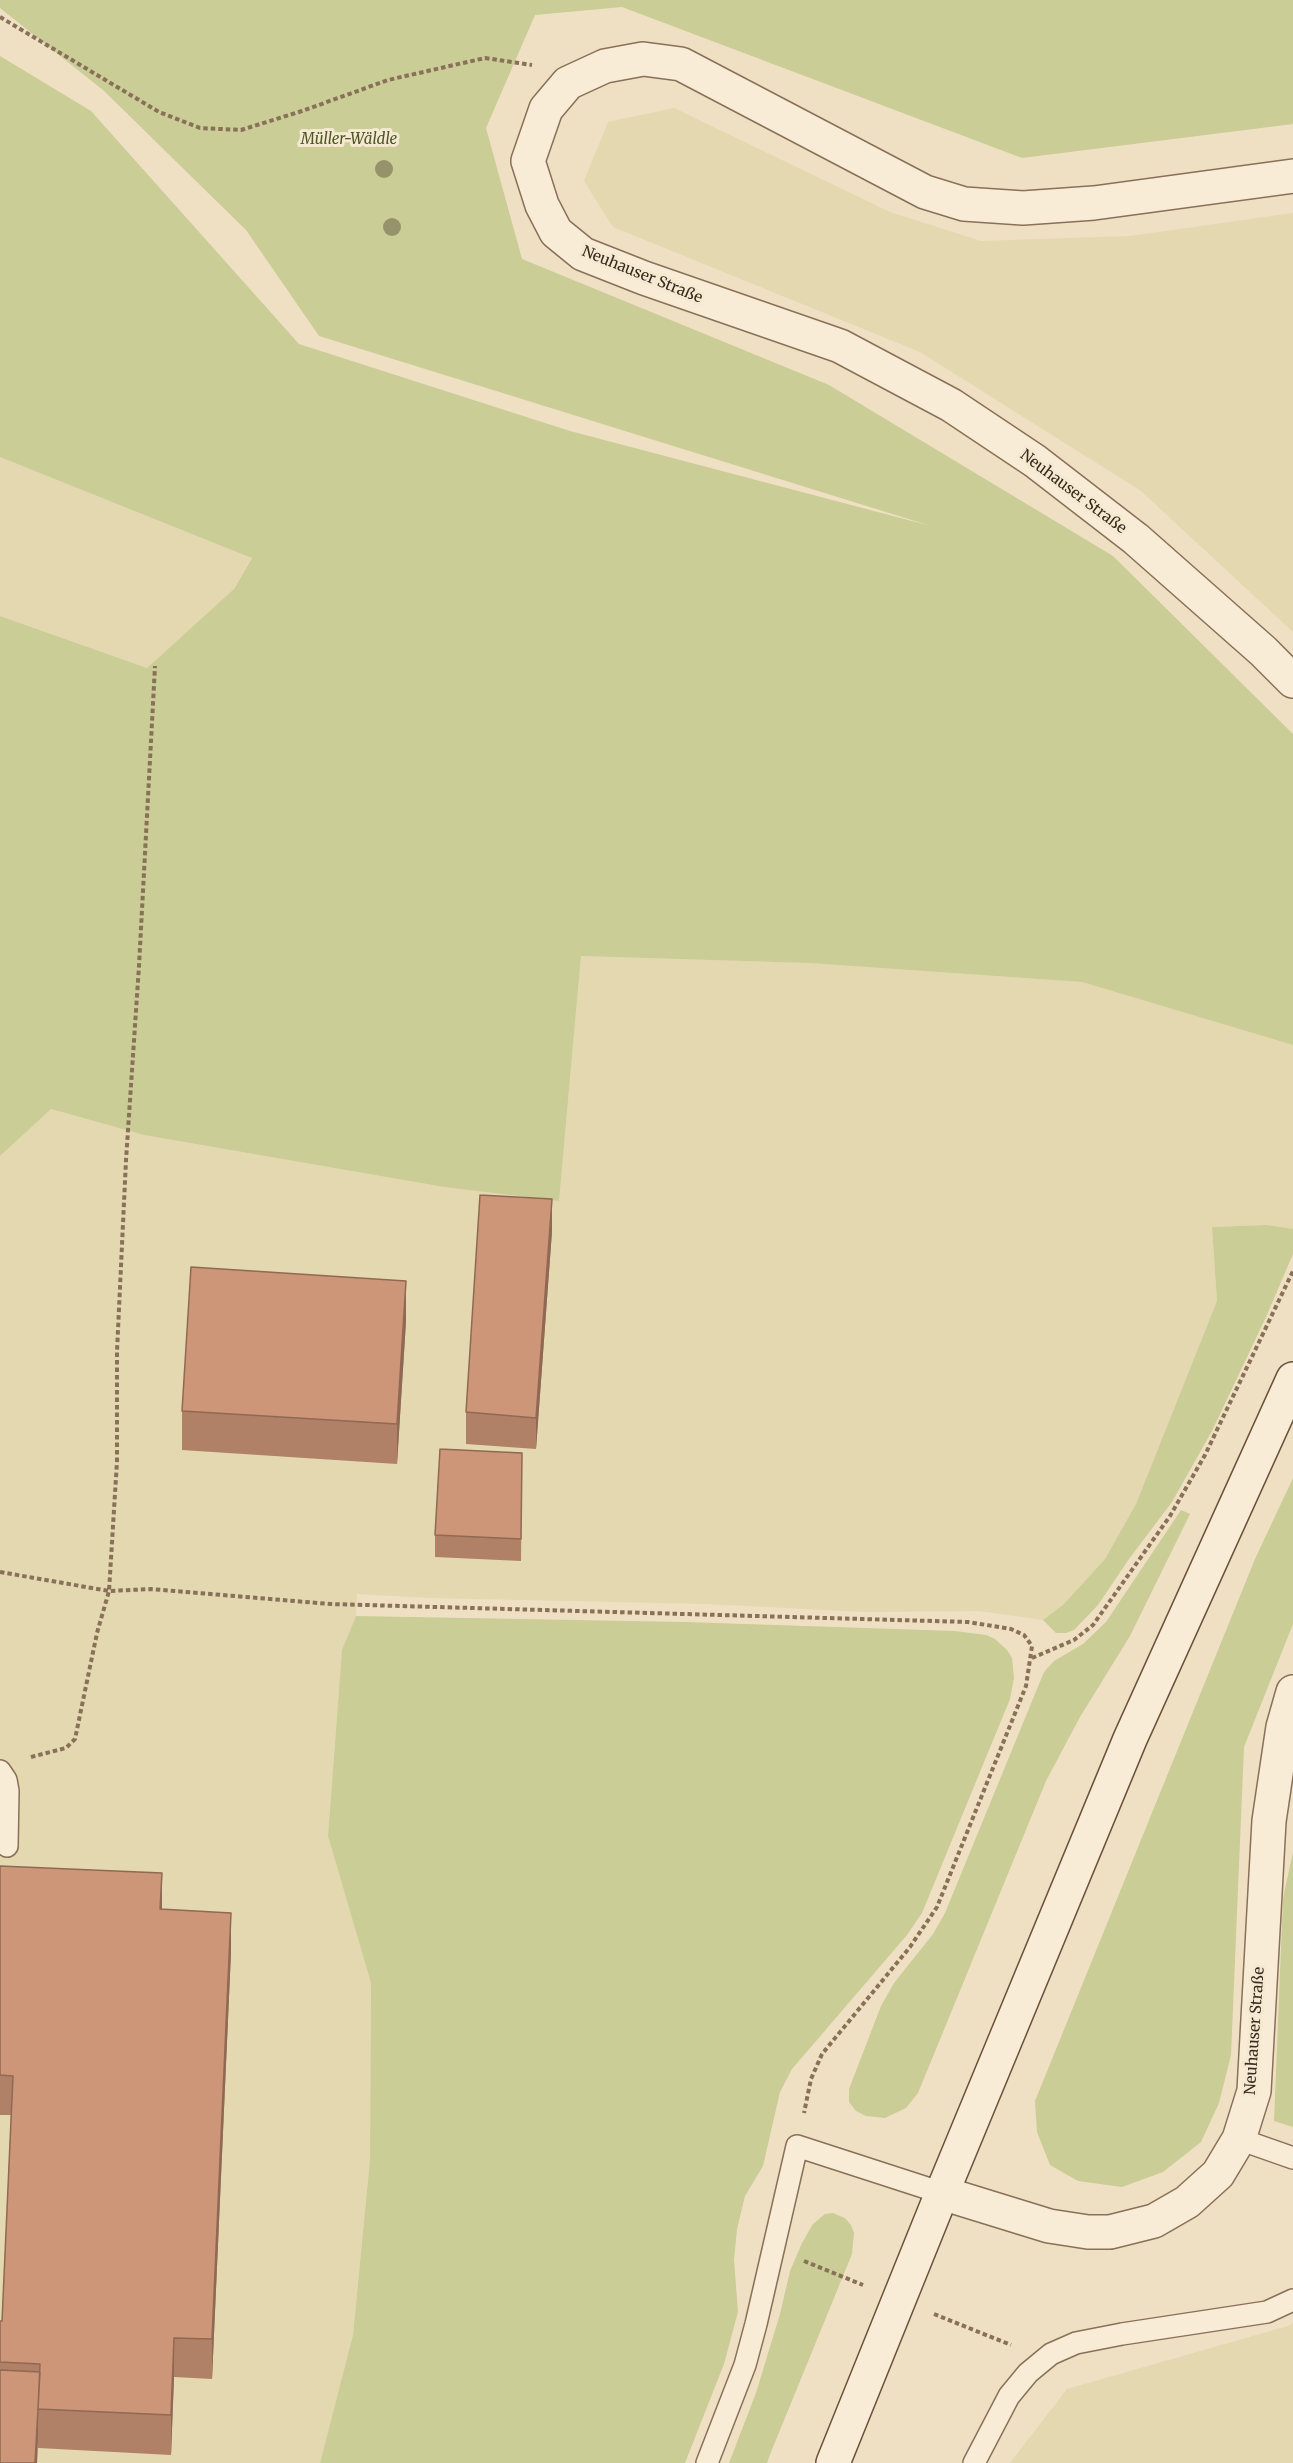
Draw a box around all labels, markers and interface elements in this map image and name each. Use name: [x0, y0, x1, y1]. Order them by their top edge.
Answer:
park label: Müller-Wäldle: [301, 131, 397, 149]
street label: Neuhauser Straße: [579, 243, 705, 307]
street label: Neuhauser Straße: [1016, 446, 1130, 538]
street label: Neuhauser Straße: [1242, 1966, 1268, 2096]

